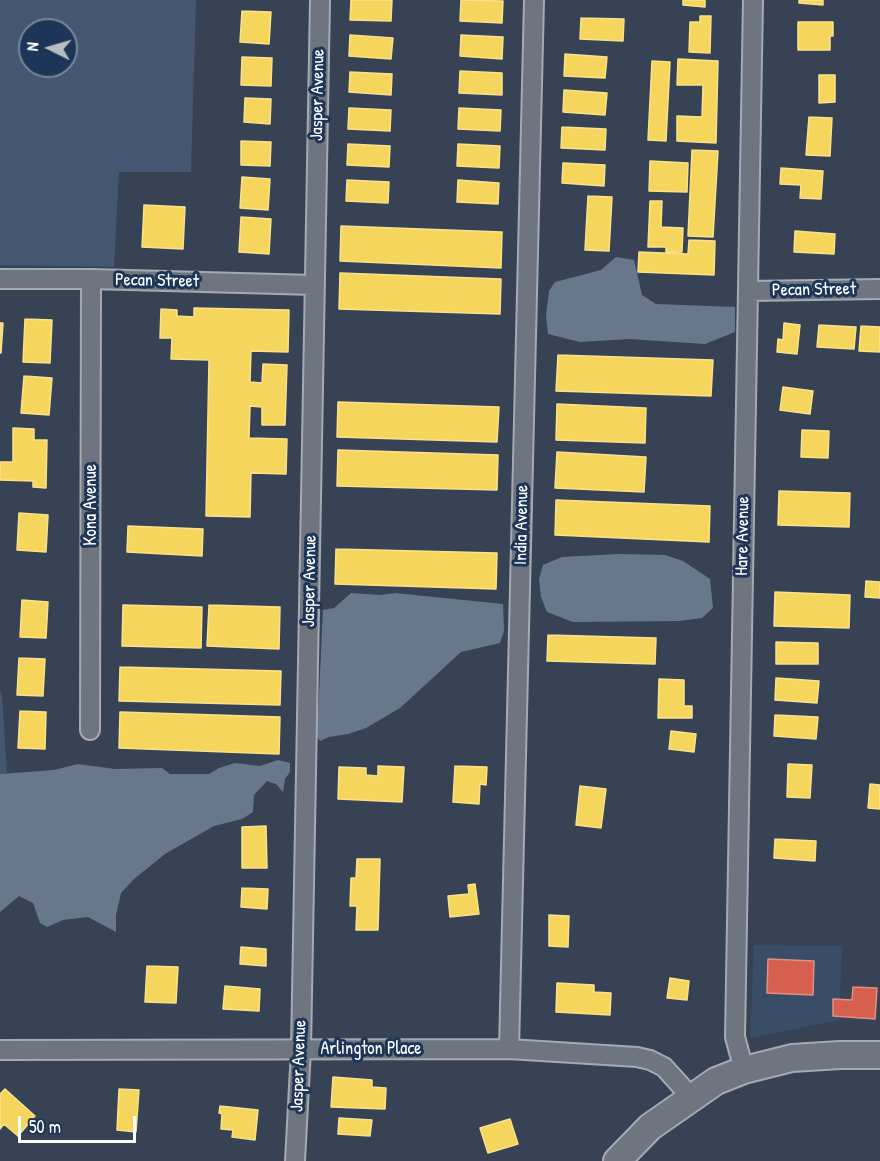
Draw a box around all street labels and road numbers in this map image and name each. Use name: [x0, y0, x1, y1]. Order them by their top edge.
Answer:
street label: Jasper Avenue: [306, 49, 330, 141]
street label: Pecan Street: [115, 269, 199, 293]
street label: Pecan Street: [772, 278, 856, 302]
street label: Kona Avenue: [80, 464, 102, 546]
street label: India Avenue: [511, 485, 533, 565]
street label: Hare Avenue: [732, 496, 754, 576]
street label: Jasper Avenue: [298, 535, 322, 627]
street label: Jasper Avenue: [287, 1020, 311, 1112]
street label: Arlington Place: [320, 1038, 422, 1060]

